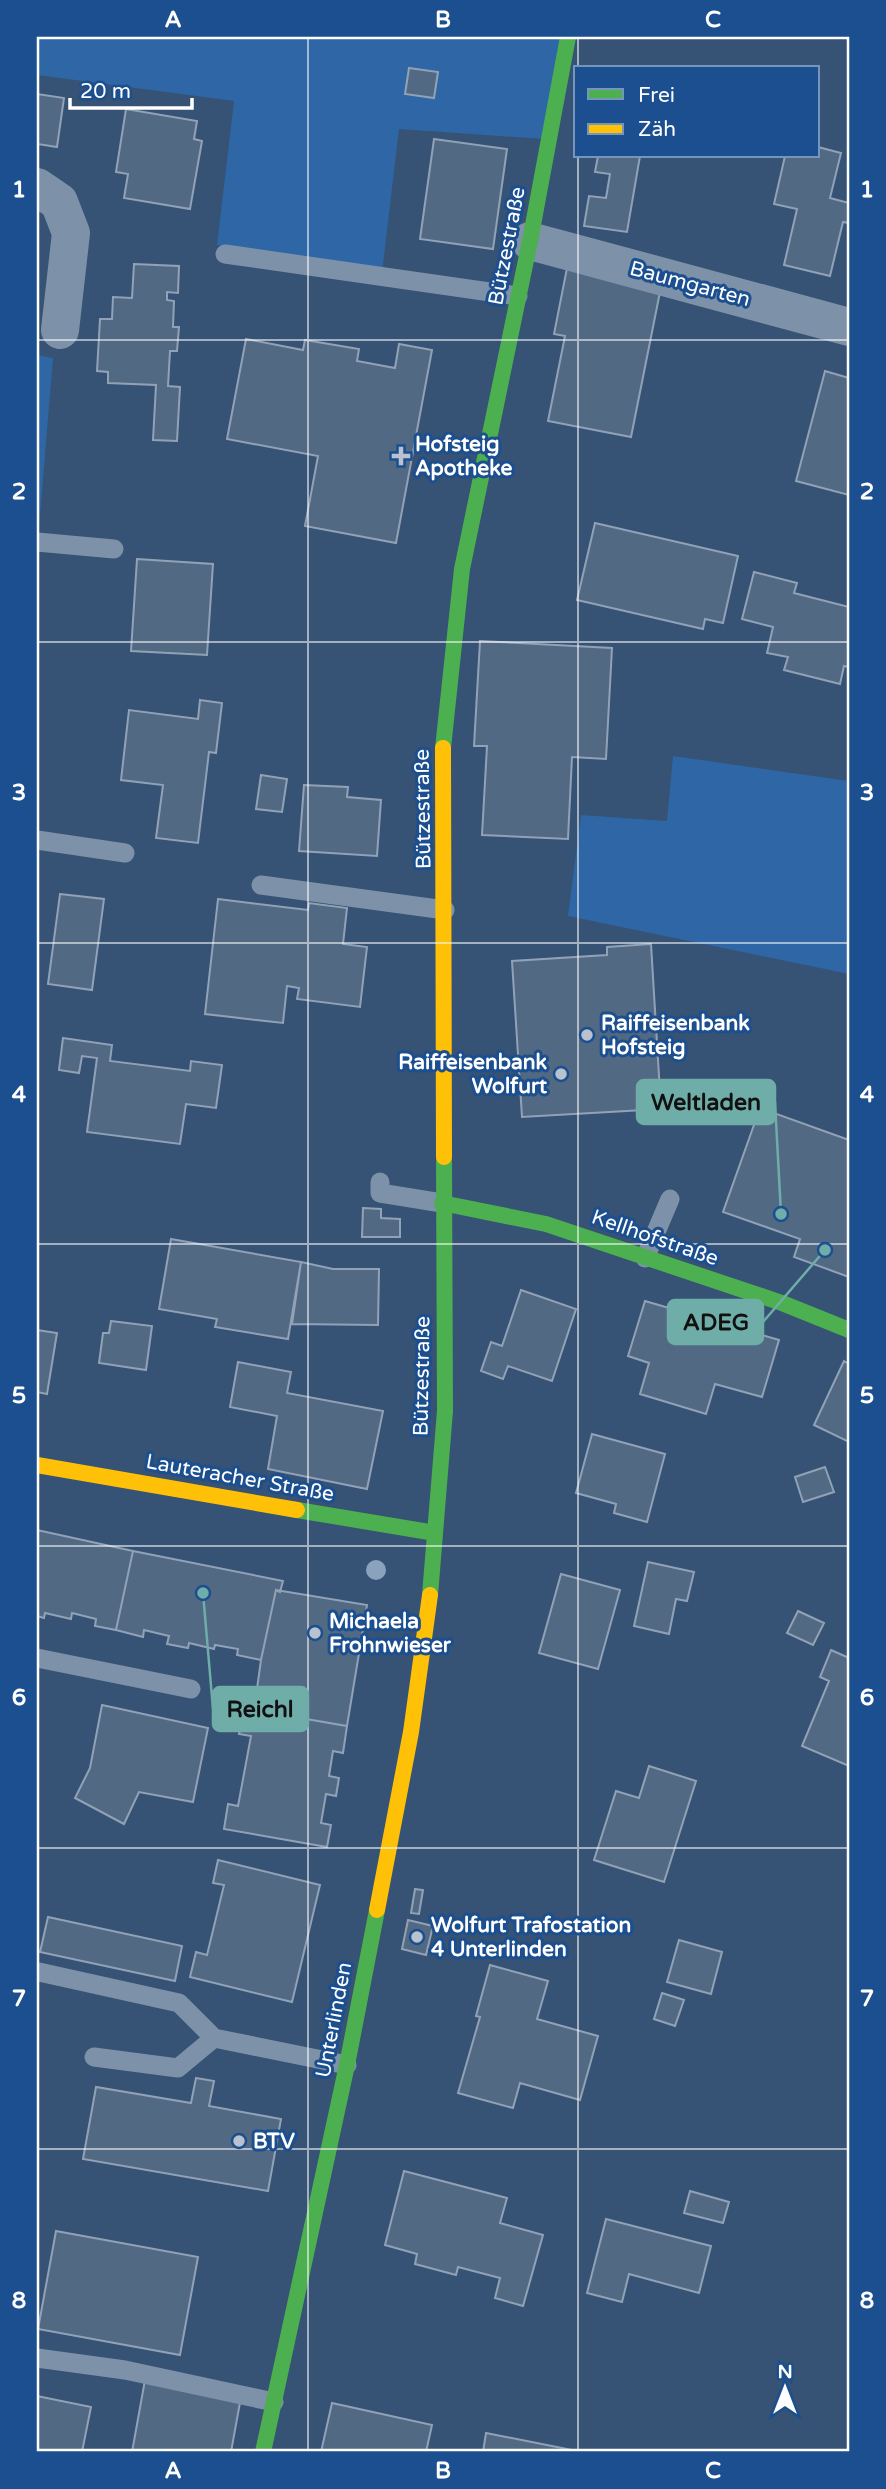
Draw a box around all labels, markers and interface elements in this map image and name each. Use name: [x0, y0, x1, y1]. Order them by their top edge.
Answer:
text: A: [164, 6, 182, 34]
text: B: [435, 6, 451, 34]
text: C: [705, 6, 721, 34]
scale bar: [70, 66, 192, 110]
legend: [574, 66, 820, 158]
text: 20 m: [80, 79, 131, 104]
text: Frei: [638, 83, 675, 108]
text: Zäh: [638, 117, 676, 142]
text: 1: [12, 176, 26, 204]
text: 1: [860, 176, 874, 204]
street label: Bützestraße: [483, 185, 531, 307]
street label: Baumgarten: [627, 256, 753, 312]
place label: Hofsteig Apotheke: [415, 432, 512, 481]
marker: Hofsteig Apotheke: [393, 448, 409, 464]
text: 2: [12, 478, 26, 506]
text: 2: [860, 478, 874, 506]
street label: Bützestraße: [409, 749, 437, 869]
text: 3: [12, 779, 26, 807]
text: 3: [860, 779, 874, 807]
place label: Raiffeisenbank Hofsteig: [601, 1011, 750, 1060]
marker: Raiffeisenbank Hofsteig: [579, 1027, 595, 1043]
place label: Raiffeisenbank Wolfurt: [398, 1050, 548, 1099]
marker: Raiffeisenbank Wolfurt: [553, 1066, 569, 1082]
callout: Weltladen: [637, 1080, 775, 1124]
text: 4: [12, 1081, 27, 1109]
text: 4: [860, 1081, 875, 1109]
text: Weltladen: [651, 1089, 761, 1117]
street label: Kellhofstraße: [588, 1205, 722, 1271]
callout: ADEG: [668, 1300, 763, 1344]
text: ADEG: [683, 1309, 749, 1337]
street label: Bützestraße: [408, 1316, 436, 1436]
text: 5: [12, 1382, 26, 1410]
text: 5: [860, 1382, 874, 1410]
street label: Lauteracher Straße: [144, 1449, 336, 1507]
place label: Michaela Frohnwieser: [329, 1609, 452, 1658]
marker: Michaela Frohnwieser: [307, 1625, 323, 1641]
text: 6: [12, 1684, 26, 1712]
text: 6: [860, 1684, 874, 1712]
callout: Reichl: [213, 1687, 308, 1731]
text: Reichl: [226, 1696, 294, 1724]
place label: Wolfurt Trafostation 4 Unterlinden: [431, 1913, 631, 1962]
marker: Wolfurt Trafostation 4 Unterlinden: [409, 1929, 425, 1945]
street label: Unterlinden: [311, 1960, 357, 2080]
text: 7: [12, 1985, 26, 2013]
text: 7: [860, 1985, 874, 2013]
place label: BTV: [253, 2129, 295, 2154]
marker: BTV: [231, 2133, 247, 2149]
text: 8: [12, 2287, 26, 2315]
text: 8: [860, 2287, 874, 2315]
north arrow: [750, 2352, 820, 2422]
text: N: [777, 2361, 793, 2383]
text: A: [164, 2457, 182, 2485]
text: B: [435, 2457, 451, 2485]
text: C: [705, 2457, 721, 2485]

